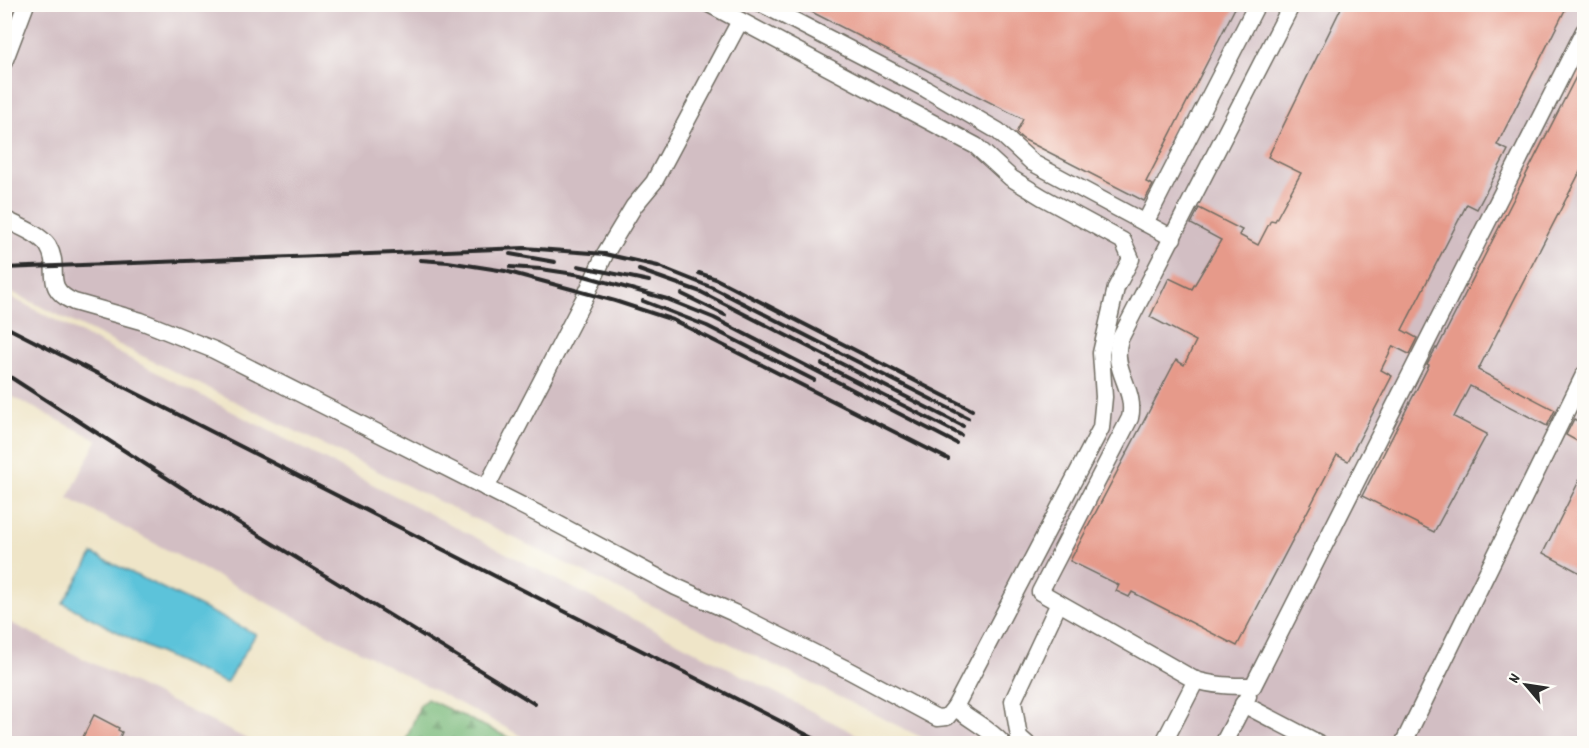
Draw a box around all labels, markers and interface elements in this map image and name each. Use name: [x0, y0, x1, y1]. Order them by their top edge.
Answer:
north arrow: [1496, 655, 1556, 715]
text: N: [1503, 670, 1527, 688]

